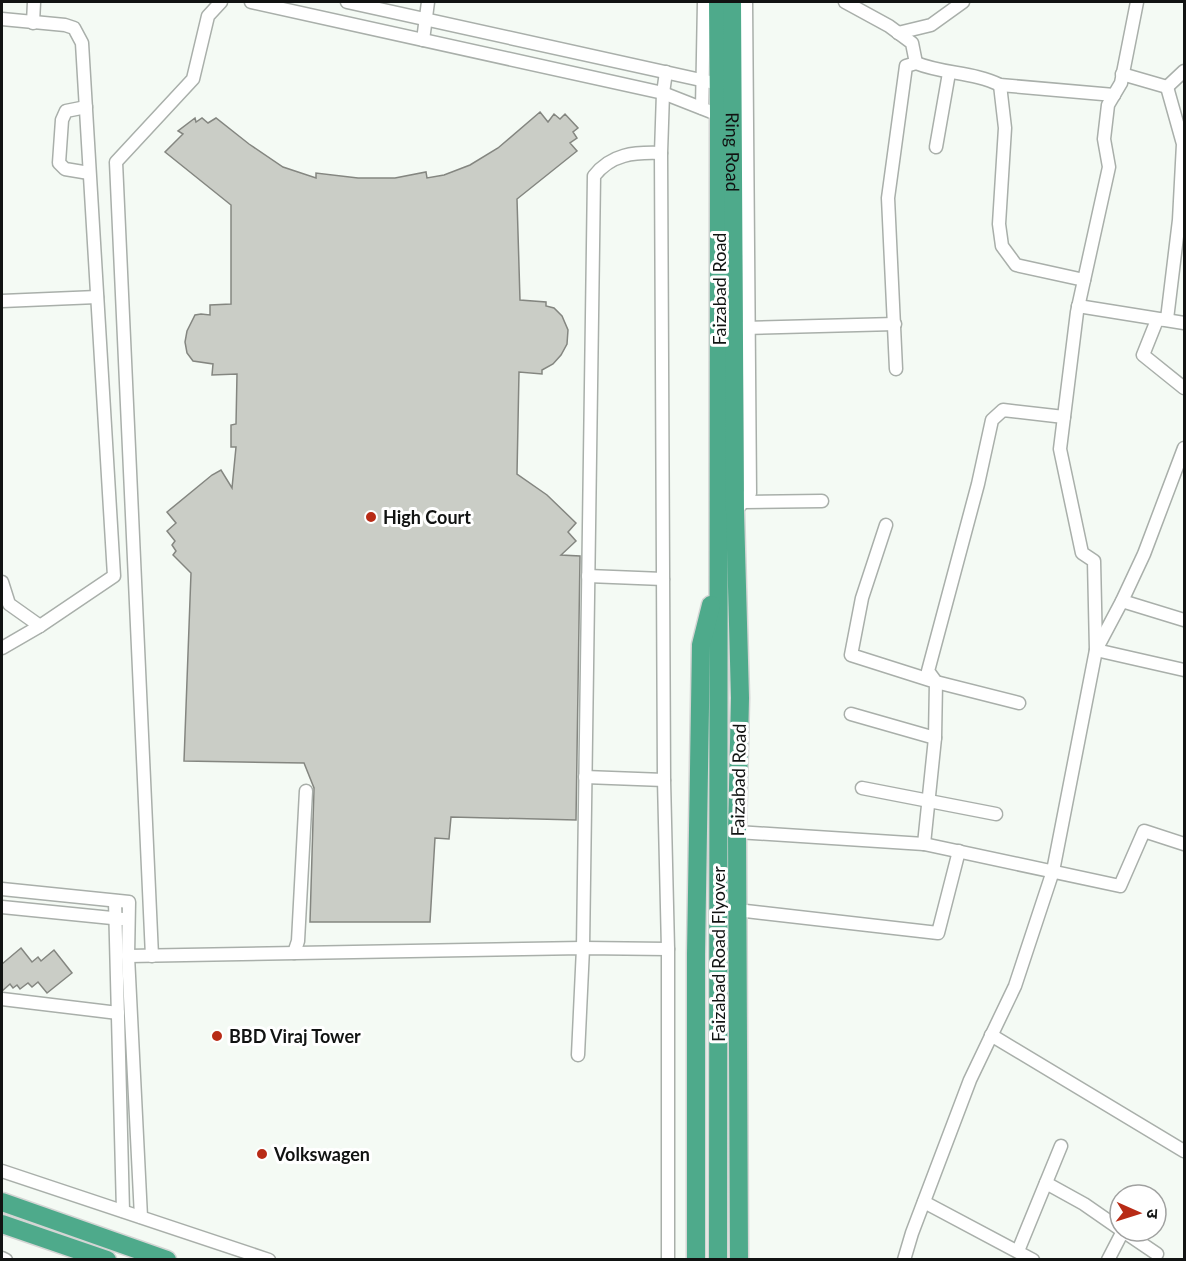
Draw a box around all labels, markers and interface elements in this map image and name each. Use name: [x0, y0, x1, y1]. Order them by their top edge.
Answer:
street label: Ring Road: [722, 112, 744, 192]
street label: Faizabad Road: [708, 233, 730, 345]
place label: High Court: [383, 506, 471, 528]
marker: High Court: [364, 510, 378, 524]
street label: Faizabad Road: [726, 723, 750, 837]
street label: Faizabad Road Flyover: [707, 866, 729, 1042]
place label: BBD Viraj Tower: [229, 1025, 361, 1047]
marker: BBD Viraj Tower: [210, 1029, 224, 1043]
place label: Volkswagen: [273, 1143, 370, 1165]
marker: Volkswagen: [255, 1147, 269, 1161]
north arrow: [1108, 1183, 1168, 1243]
text: उ: [1144, 1209, 1163, 1220]

